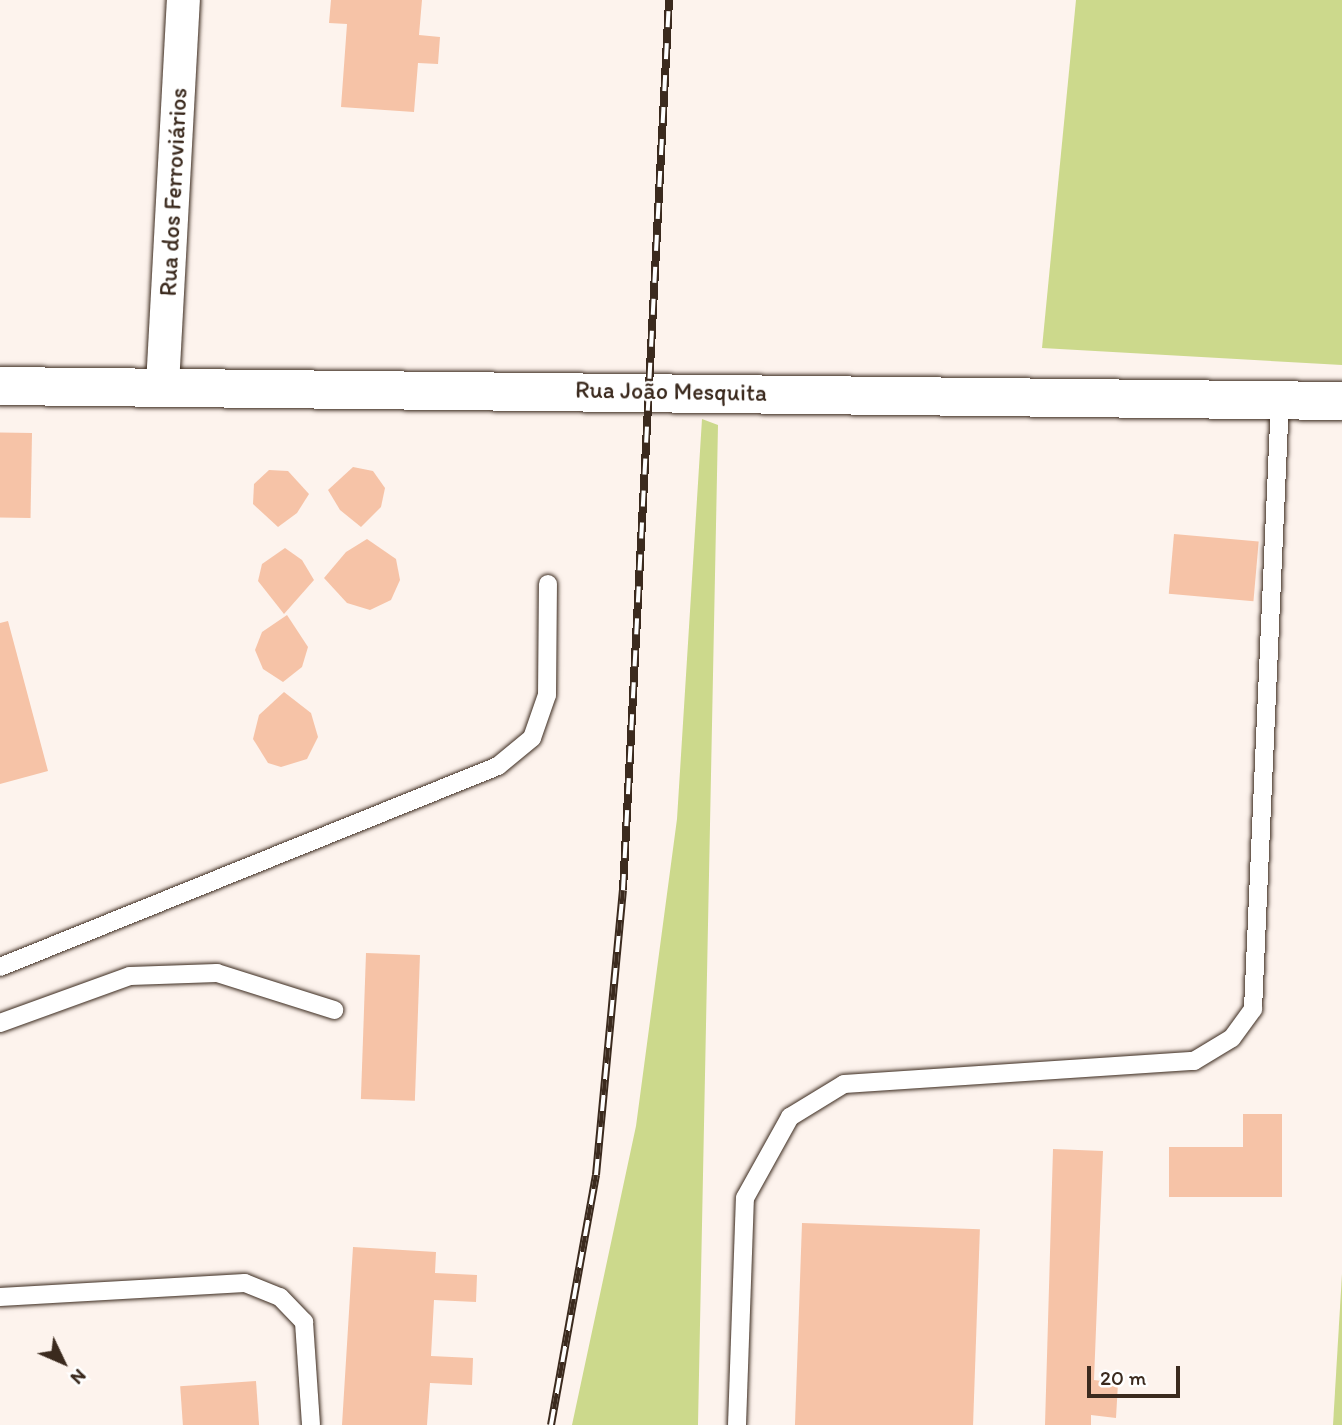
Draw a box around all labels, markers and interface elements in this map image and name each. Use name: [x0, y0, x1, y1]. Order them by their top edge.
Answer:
street label: Rua dos Ferroviários: [153, 87, 193, 297]
street label: Rua João Mesquita: [574, 375, 768, 407]
north arrow: [28, 1327, 98, 1397]
scale bar: [1090, 1352, 1183, 1396]
text: N: [66, 1364, 91, 1390]
text: 20 m: [1100, 1365, 1146, 1390]

